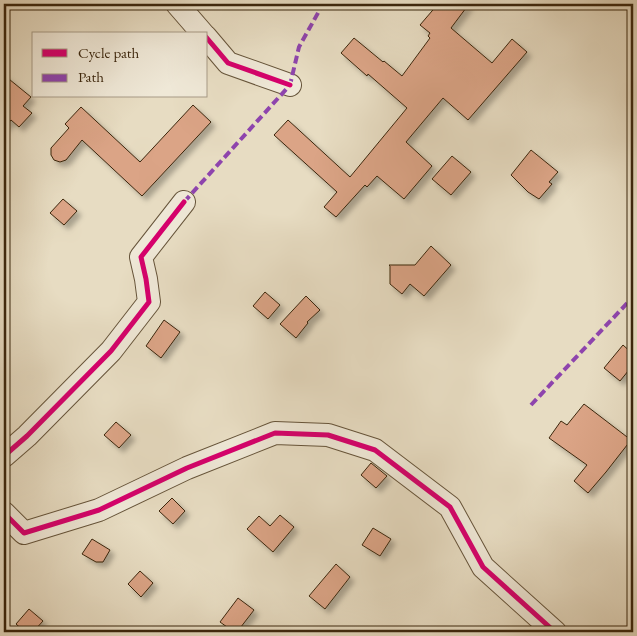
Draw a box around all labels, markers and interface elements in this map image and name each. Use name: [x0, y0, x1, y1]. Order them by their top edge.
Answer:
legend: [32, 32, 208, 98]
text: Cycle path: [78, 43, 140, 62]
text: Path: [78, 67, 104, 86]

